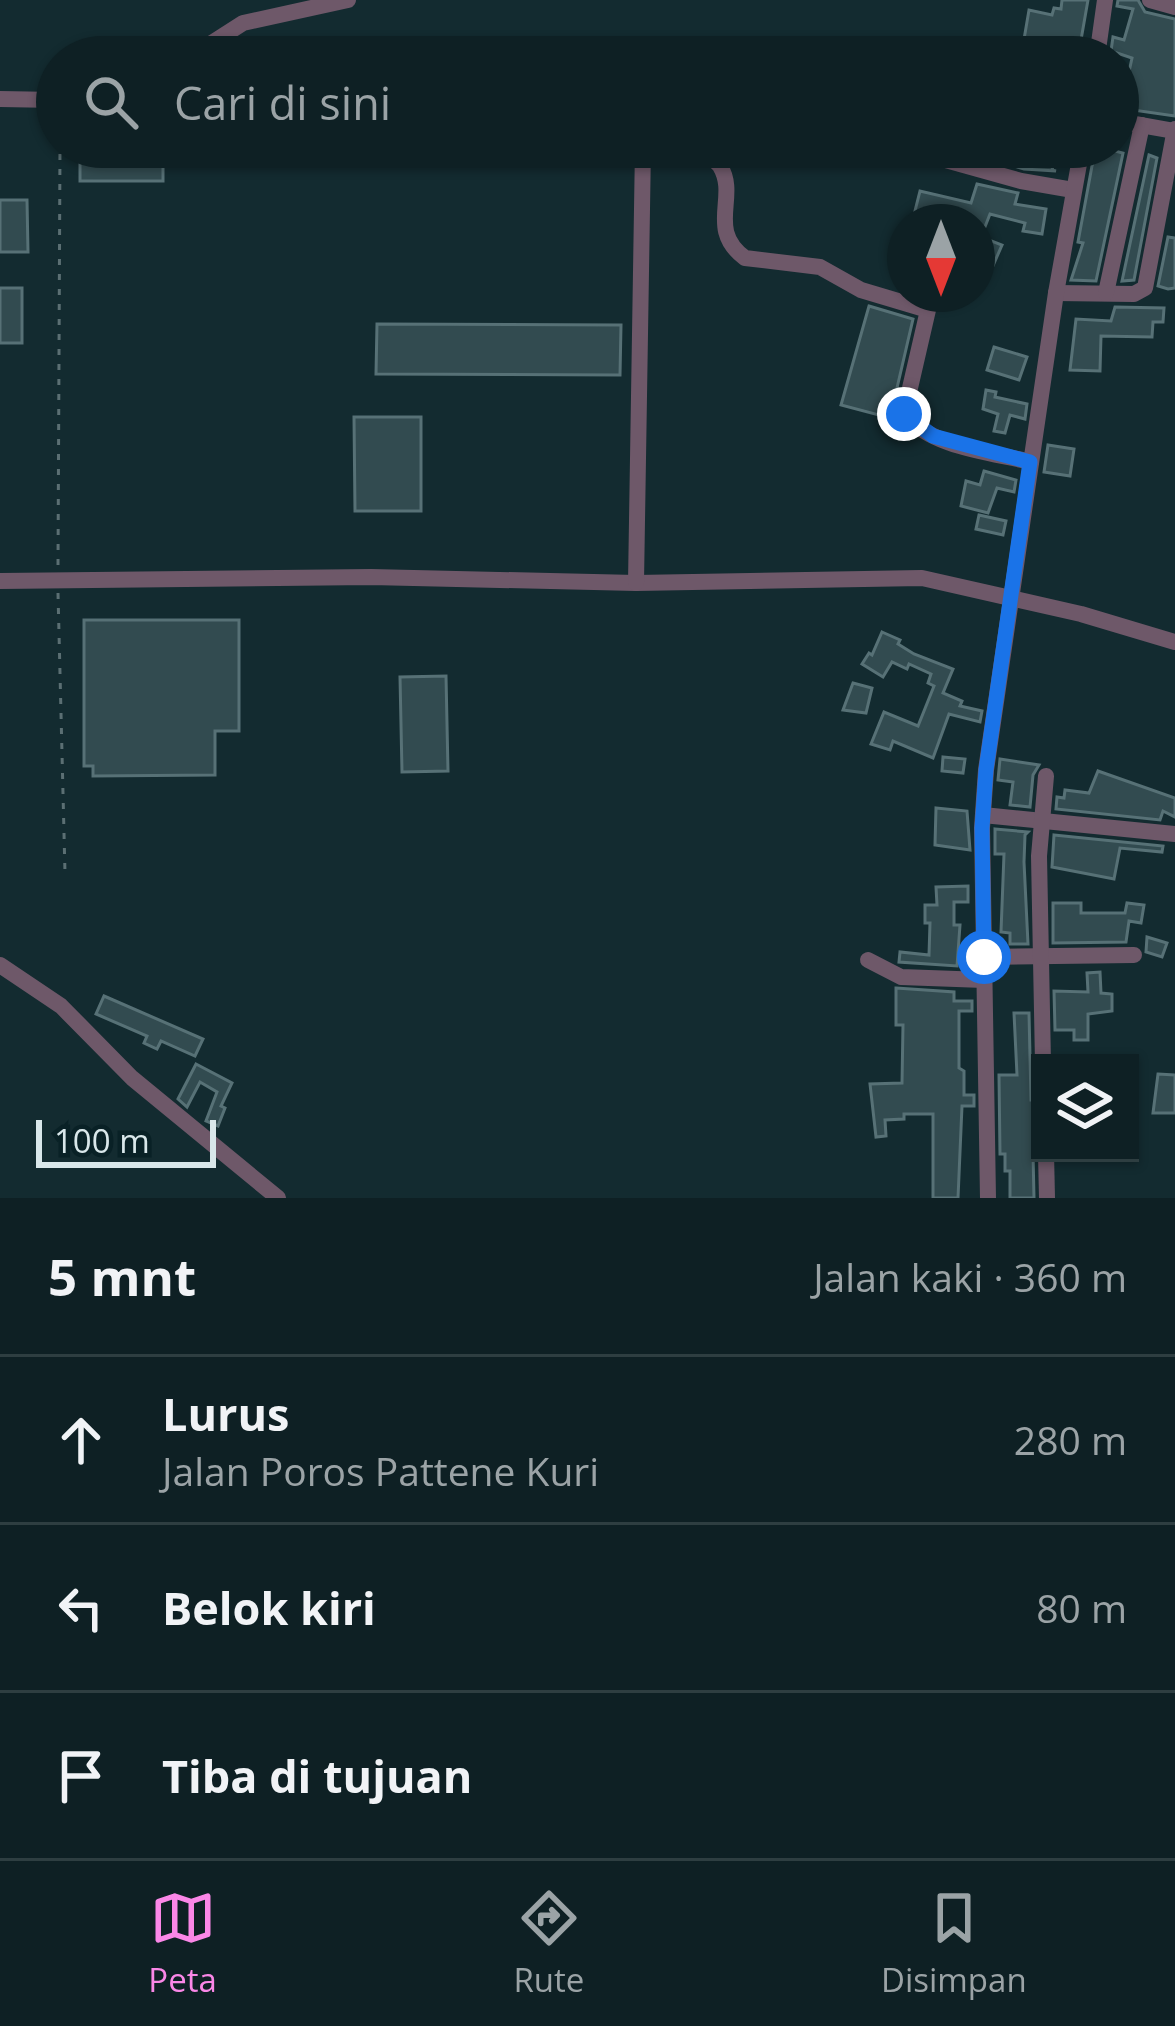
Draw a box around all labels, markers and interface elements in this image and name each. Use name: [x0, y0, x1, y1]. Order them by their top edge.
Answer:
search box: [36, 36, 1139, 168]
icon: search: [78, 69, 144, 135]
text: Cari di sini: [174, 72, 391, 133]
north arrow: [887, 204, 995, 312]
route end: [877, 387, 931, 441]
route start: [957, 930, 1011, 984]
map controls: [1031, 1054, 1139, 1162]
button: layers: [1031, 1054, 1139, 1162]
scale bar: [36, 1114, 216, 1167]
text: 100 m: [54, 1118, 150, 1163]
text: 5 mnt: [48, 1241, 196, 1311]
text: Jalan kaki · 360 m: [813, 1250, 1127, 1303]
text: Lurus: [162, 1383, 289, 1444]
icon: ahead: [48, 1407, 114, 1473]
text: 280 m: [1014, 1413, 1127, 1466]
text: Jalan Poros Pattene Kuri: [162, 1444, 599, 1497]
icon: left: [48, 1575, 114, 1641]
text: Belok kiri: [162, 1577, 376, 1638]
text: 80 m: [1036, 1581, 1127, 1634]
icon: arrive: [48, 1743, 114, 1809]
text: Tiba di tujuan: [162, 1745, 472, 1806]
tab: Peta: [148, 1885, 217, 2002]
tab: Rute: [513, 1885, 584, 2002]
tab: Disimpan: [881, 1885, 1027, 2002]

